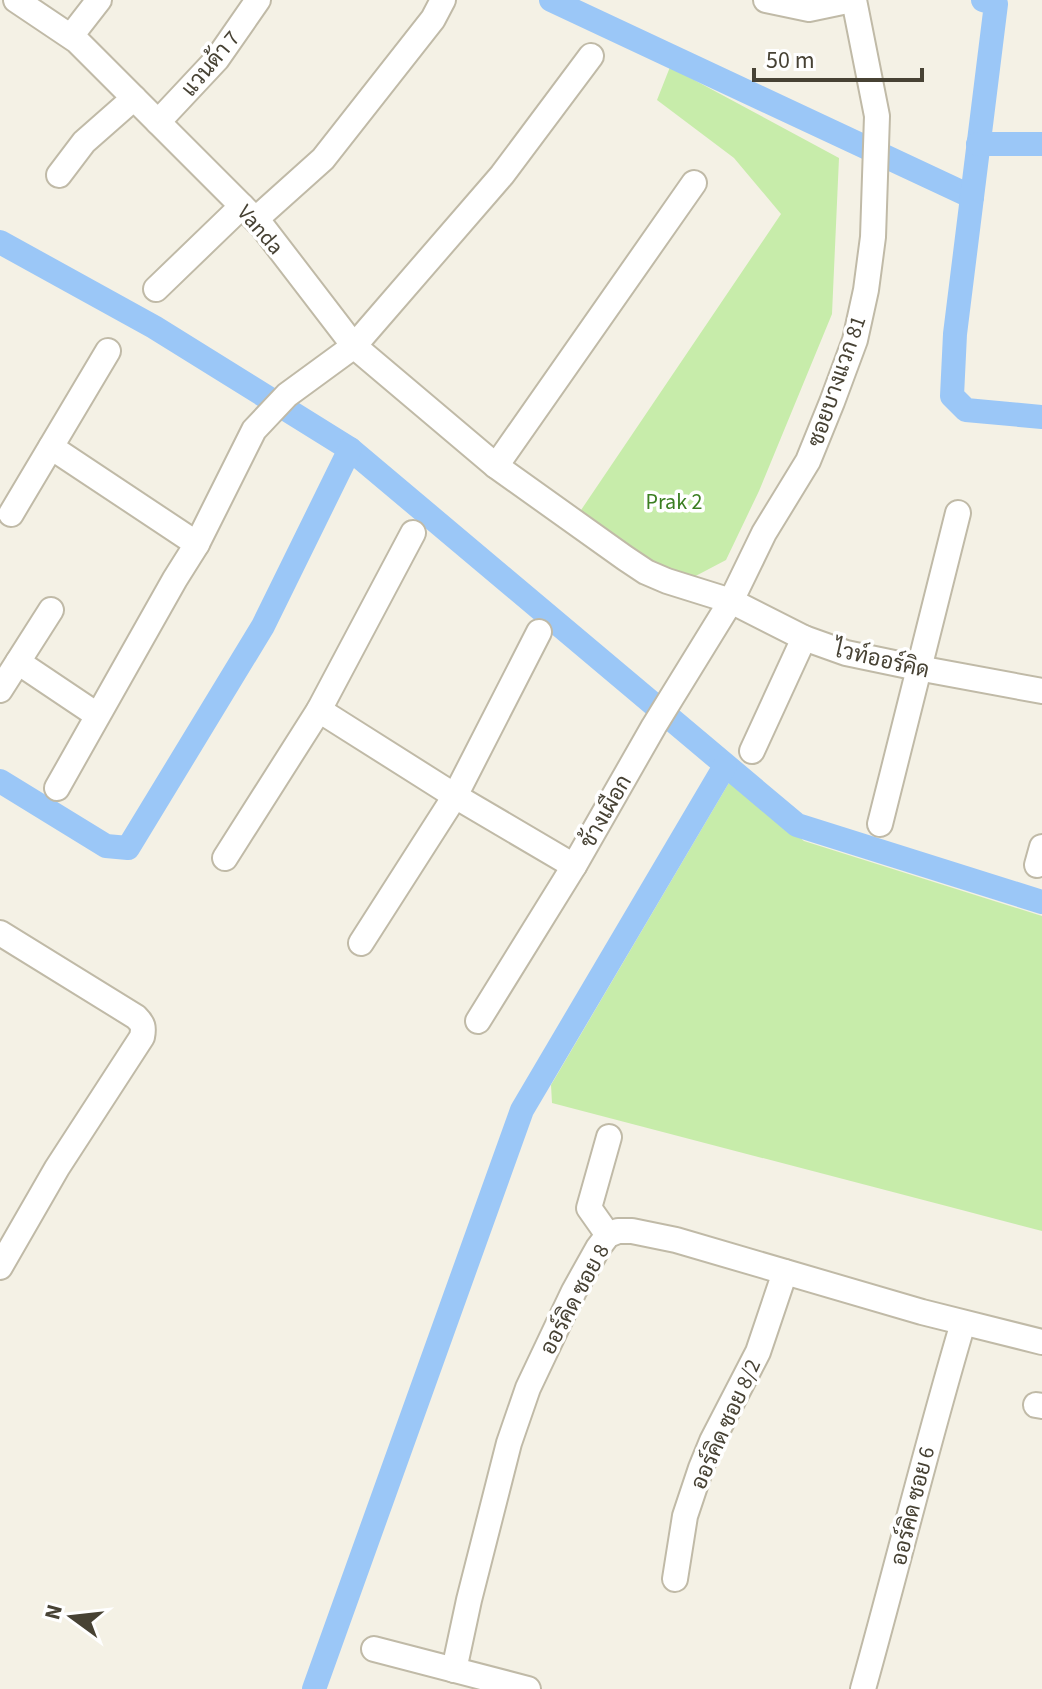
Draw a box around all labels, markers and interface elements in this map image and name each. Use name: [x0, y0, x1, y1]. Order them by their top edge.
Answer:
street label: แวนด้า 7: [174, 24, 248, 103]
scale bar: [754, 32, 922, 82]
text: 50 m: [766, 43, 815, 78]
street label: Vanda: [229, 198, 291, 262]
street label: ซอยบางแวก 81: [800, 311, 874, 451]
park label: Prak 2: [646, 486, 702, 518]
street label: ไวท์ออร์คิด: [829, 633, 933, 686]
street label: ช้างเผือก: [572, 769, 640, 854]
street label: ออร์คิด ซอย 8: [532, 1238, 618, 1361]
street label: ออร์คิด ซอย 8/2: [683, 1354, 769, 1495]
street label: ออร์คิด ซอย 6: [883, 1443, 943, 1569]
north arrow: [32, 1577, 112, 1657]
text: N: [36, 1601, 71, 1623]

